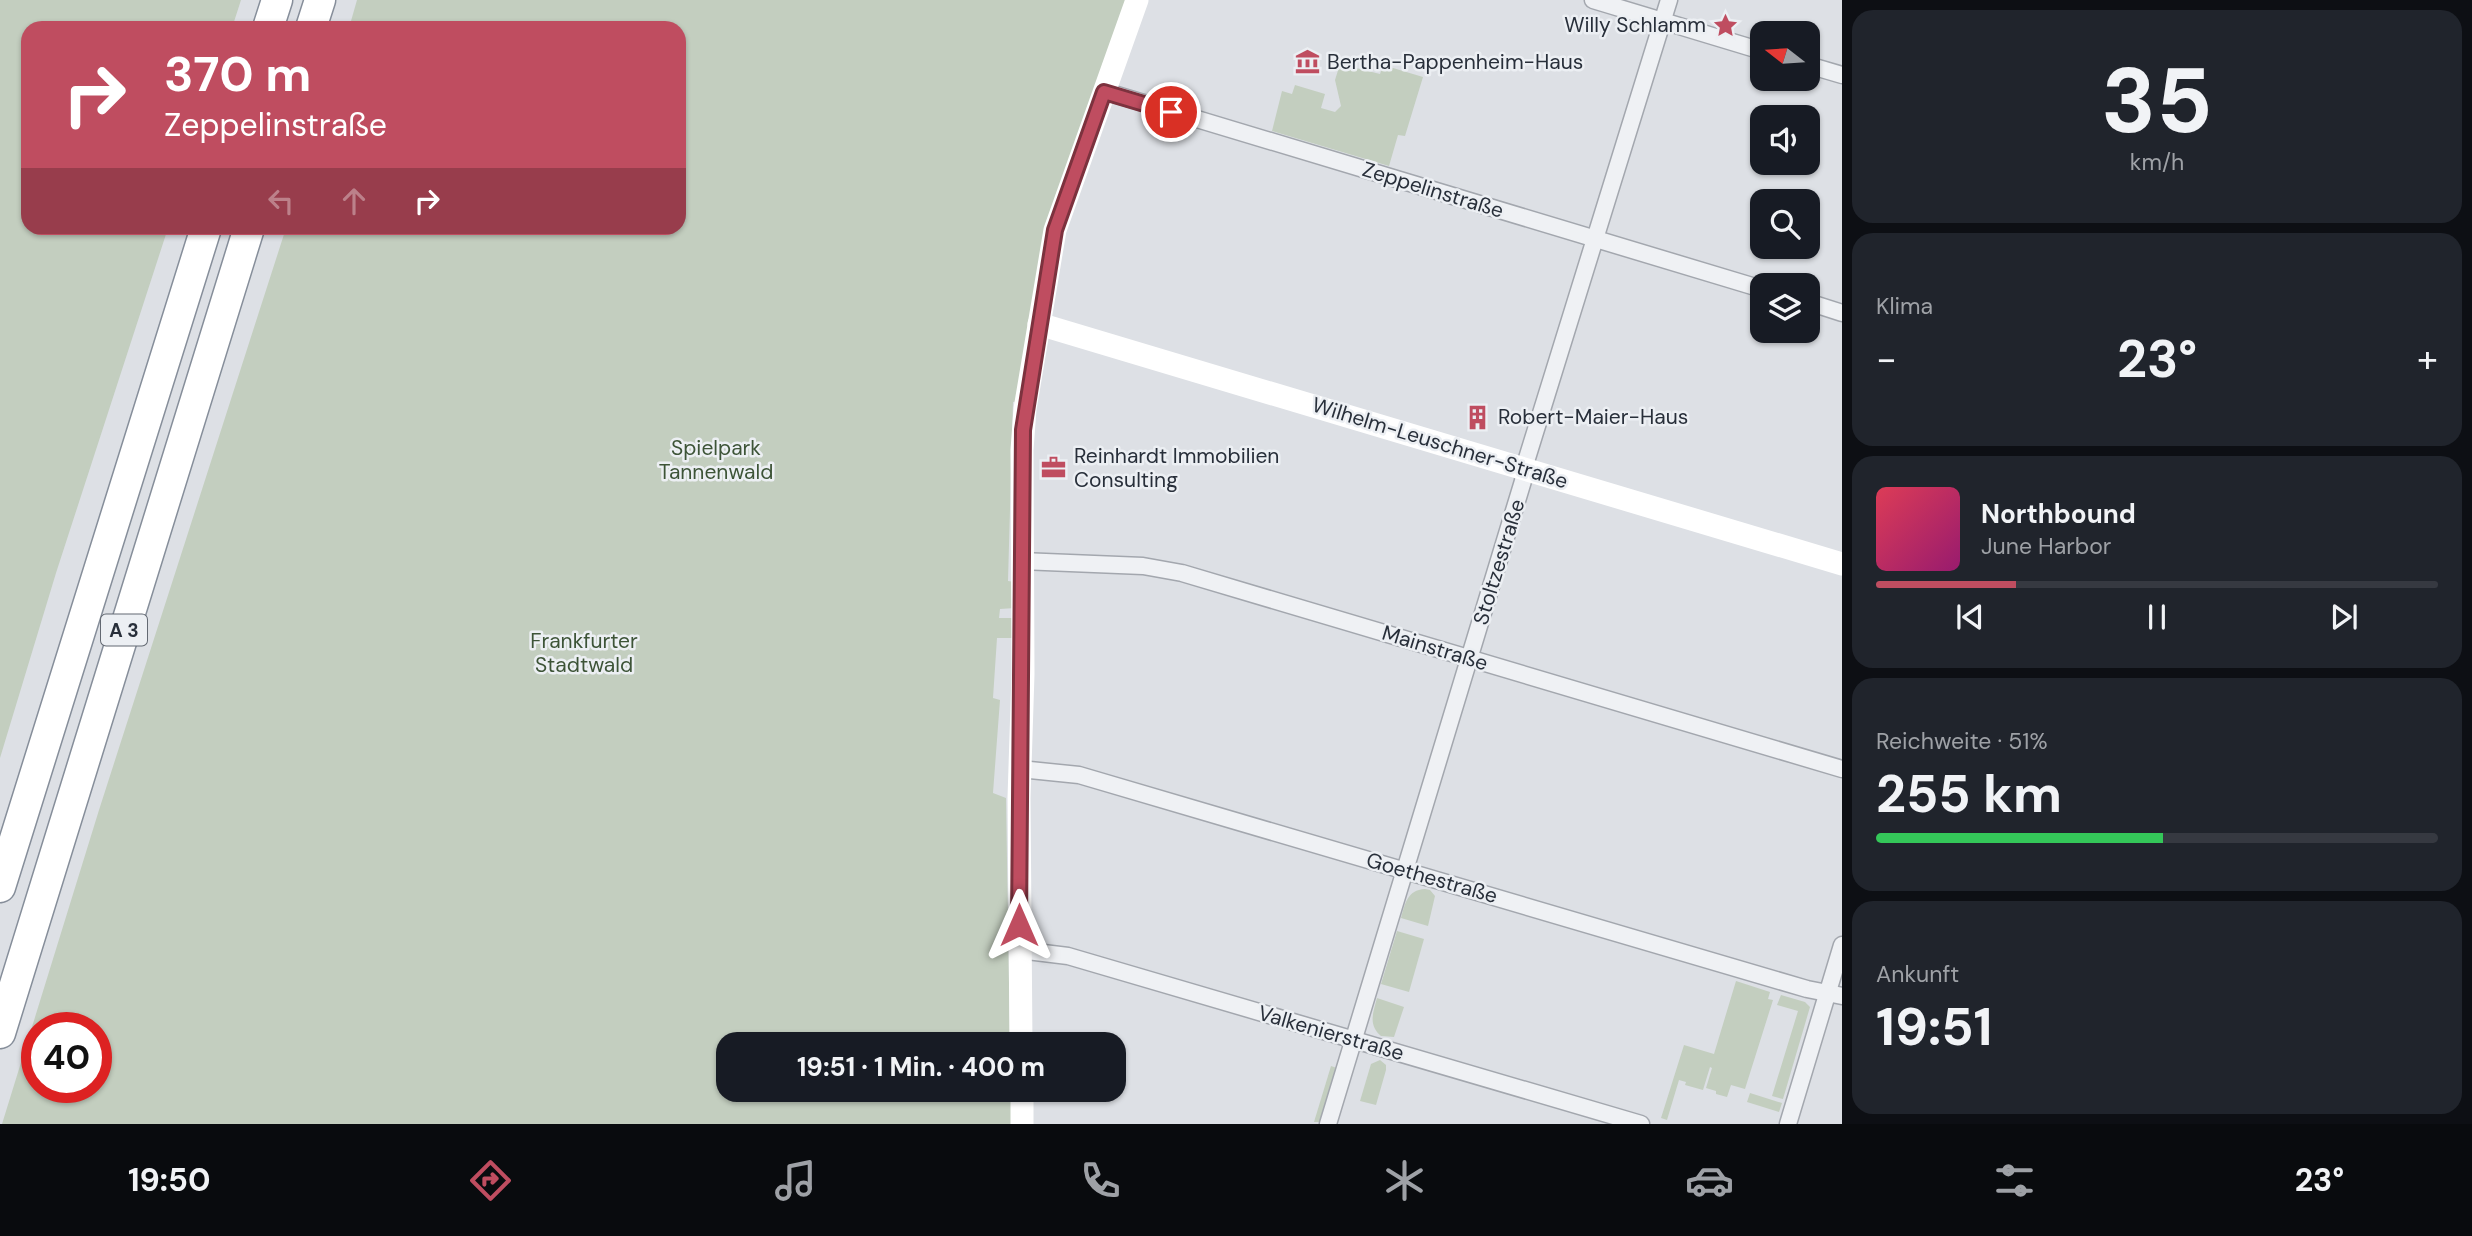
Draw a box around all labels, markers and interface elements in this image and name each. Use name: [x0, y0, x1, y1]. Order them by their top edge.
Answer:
place label: Willy Schlamm: [1564, 11, 1706, 39]
place icon: Willy Schlamm: [1712, 11, 1740, 39]
north arrow: [1750, 21, 1820, 91]
map controls: [1750, 21, 1820, 343]
text: 370 m: [164, 42, 311, 106]
text: 35: [2101, 42, 2213, 160]
museum icon: Bertha-Pappenheim-Haus: [1293, 48, 1321, 76]
place label: Bertha-Pappenheim-Haus: [1327, 48, 1583, 76]
icon: right: [49, 49, 140, 140]
pin: [1141, 82, 1201, 142]
icon: arrive: [1152, 93, 1190, 131]
text: Zeppelinstraße: [164, 104, 387, 146]
button: sound: [1750, 105, 1820, 175]
text: km/h: [2130, 147, 2184, 177]
street label: Zeppelinstraße: [1359, 155, 1507, 225]
icon: left: [262, 182, 300, 220]
icon: ahead: [335, 182, 373, 220]
icon: right: [408, 182, 446, 220]
button: search: [1750, 189, 1820, 259]
button: layers: [1750, 273, 1820, 343]
text: Klima: [1876, 291, 1933, 321]
text: 23°: [2117, 325, 2197, 393]
text: −: [1876, 334, 1897, 384]
text: +: [2417, 334, 2438, 384]
street label: Wilhelm-Leuschner-Straße: [1309, 391, 1571, 495]
building icon: Robert-Maier-Haus: [1464, 403, 1492, 431]
place label: Robert-Maier-Haus: [1498, 403, 1688, 431]
park label: Spielpark Tannenwald: [659, 434, 773, 486]
place label: Reinhardt Immobilien Consulting: [1074, 442, 1279, 494]
office icon: Reinhardt Immobilien Consulting: [1040, 454, 1068, 482]
street label: Stoltzestraße: [1467, 496, 1531, 628]
text: Northbound: [1981, 497, 2136, 531]
text: June Harbor: [1981, 531, 2111, 561]
icon: previous: [1951, 598, 1989, 636]
icon: pause: [2138, 598, 2176, 636]
icon: next: [2325, 598, 2363, 636]
road number: A 3: [101, 614, 147, 646]
street label: Mainstraße: [1379, 619, 1491, 677]
park label: Frankfurter Stadtwald: [530, 627, 638, 679]
text: Reichweite · 51%: [1876, 726, 2047, 756]
text: 255 km: [1876, 760, 2062, 828]
street label: Goethestraße: [1363, 846, 1501, 910]
position arrow: [982, 888, 1056, 962]
text: Ankunft: [1876, 959, 1959, 989]
text: 19:51: [1876, 993, 1992, 1061]
street label: Valkenierstraße: [1255, 999, 1407, 1067]
speed limit sign: 40: [21, 1012, 112, 1103]
text: 19:51 · 1 Min. · 400 m: [797, 1050, 1045, 1084]
icon: directions: [466, 1156, 515, 1205]
icon: music: [771, 1156, 820, 1205]
icon: phone: [1076, 1156, 1125, 1205]
icon: climate: [1380, 1156, 1429, 1205]
icon: car: [1685, 1156, 1734, 1205]
icon: filters: [1990, 1156, 2039, 1205]
text: 19:50: [128, 1159, 210, 1201]
text: 23°: [2295, 1159, 2344, 1201]

